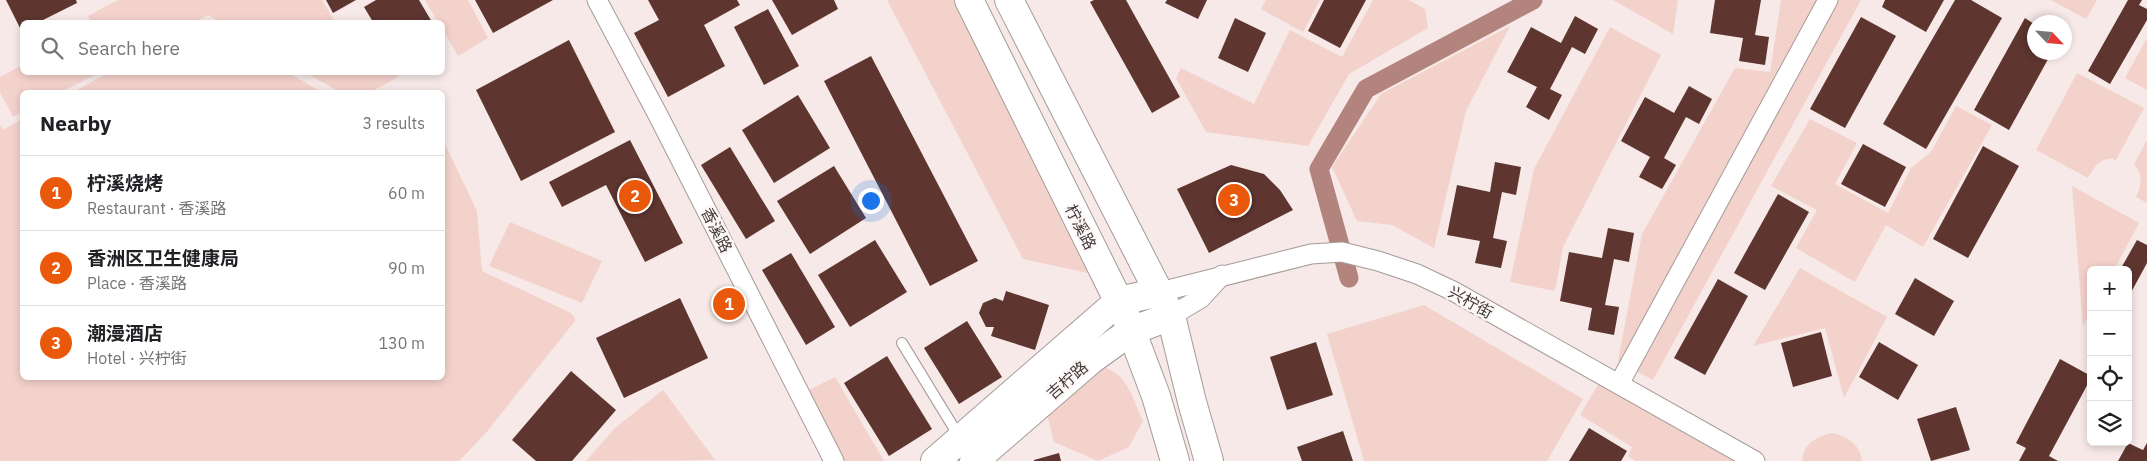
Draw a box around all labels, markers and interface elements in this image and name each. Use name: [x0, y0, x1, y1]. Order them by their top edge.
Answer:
north arrow: [2027, 15, 2072, 60]
search box: [20, 20, 445, 75]
icon: search: [38, 34, 66, 62]
text: Search here: [78, 36, 180, 60]
text: Nearby: [40, 109, 111, 137]
text: 3 results: [362, 113, 425, 133]
text: 柠溪烧烤: [87, 171, 163, 195]
pin: 2: [619, 177, 651, 215]
pin: 3: [1218, 181, 1250, 219]
text: 1: [51, 183, 61, 203]
text: 60 m: [388, 183, 425, 203]
your location: [858, 188, 884, 214]
text: Restaurant · 香溪路: [87, 198, 227, 218]
street label: 柠溪路: [1061, 201, 1101, 253]
street label: 香溪路: [697, 204, 737, 256]
text: 香洲区卫生健康局: [87, 246, 239, 270]
text: 2: [51, 258, 61, 278]
text: 90 m: [388, 258, 425, 278]
map controls: [2087, 266, 2132, 446]
button: +: [2087, 266, 2132, 311]
text: Place · 香溪路: [87, 273, 187, 293]
street label: 兴柠街: [1445, 282, 1497, 322]
pin: 1: [713, 285, 745, 323]
button: −: [2087, 311, 2132, 356]
text: 潮漫酒店: [87, 321, 163, 345]
text: 3: [51, 333, 61, 353]
text: 130 m: [378, 333, 425, 353]
text: Hotel · 兴柠街: [87, 348, 187, 368]
button: locate: [2087, 356, 2132, 401]
street label: 吉柠路: [1042, 357, 1092, 403]
button: layers: [2087, 401, 2132, 446]

